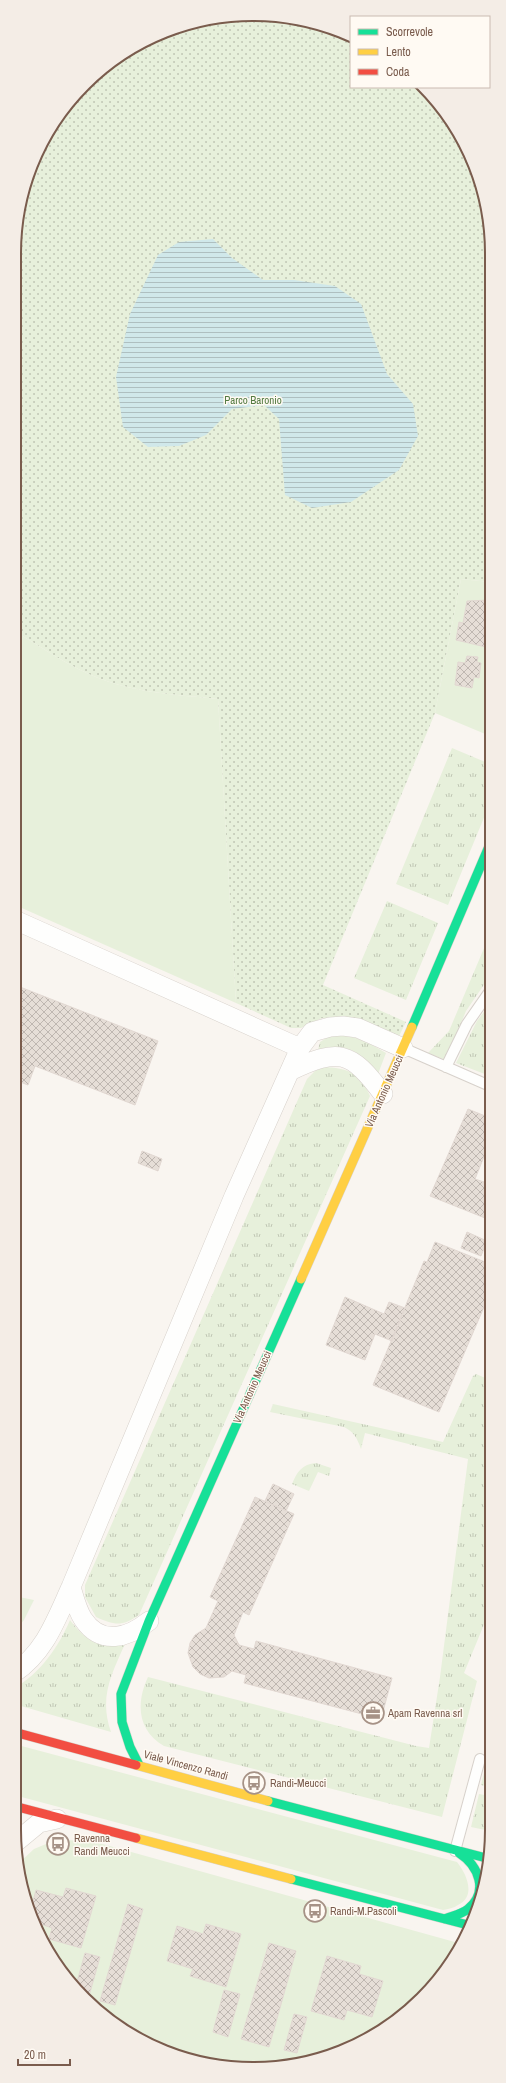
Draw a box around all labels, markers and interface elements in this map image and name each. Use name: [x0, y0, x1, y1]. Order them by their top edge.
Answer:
legend: [350, 16, 490, 88]
text: Scorrevole: [386, 24, 433, 40]
text: Lento: [386, 44, 411, 60]
text: Coda: [386, 64, 410, 80]
park label: Parco Baronio: [224, 393, 282, 407]
street label: Via Antonio Meucci: [362, 1052, 406, 1130]
street label: Via Antonio Meucci: [230, 1348, 274, 1426]
office icon: Apam Ravenna srl: [360, 1700, 386, 1726]
place label: Apam Ravenna srl: [387, 1706, 462, 1720]
street label: Viale Vincenzo Randi: [142, 1747, 230, 1783]
bus stop icon: Randi-Meucci: [241, 1770, 267, 1796]
place label: Randi-Meucci: [270, 1776, 326, 1790]
bus stop icon: Ravenna Randi Meucci: [45, 1831, 71, 1857]
place label: Ravenna Randi Meucci: [74, 1831, 130, 1858]
bus stop icon: Randi-M.Pascoli: [302, 1898, 328, 1924]
place label: Randi-M.Pascoli: [330, 1904, 397, 1918]
scale bar: [18, 2041, 70, 2067]
text: 20 m: [24, 2047, 46, 2063]

